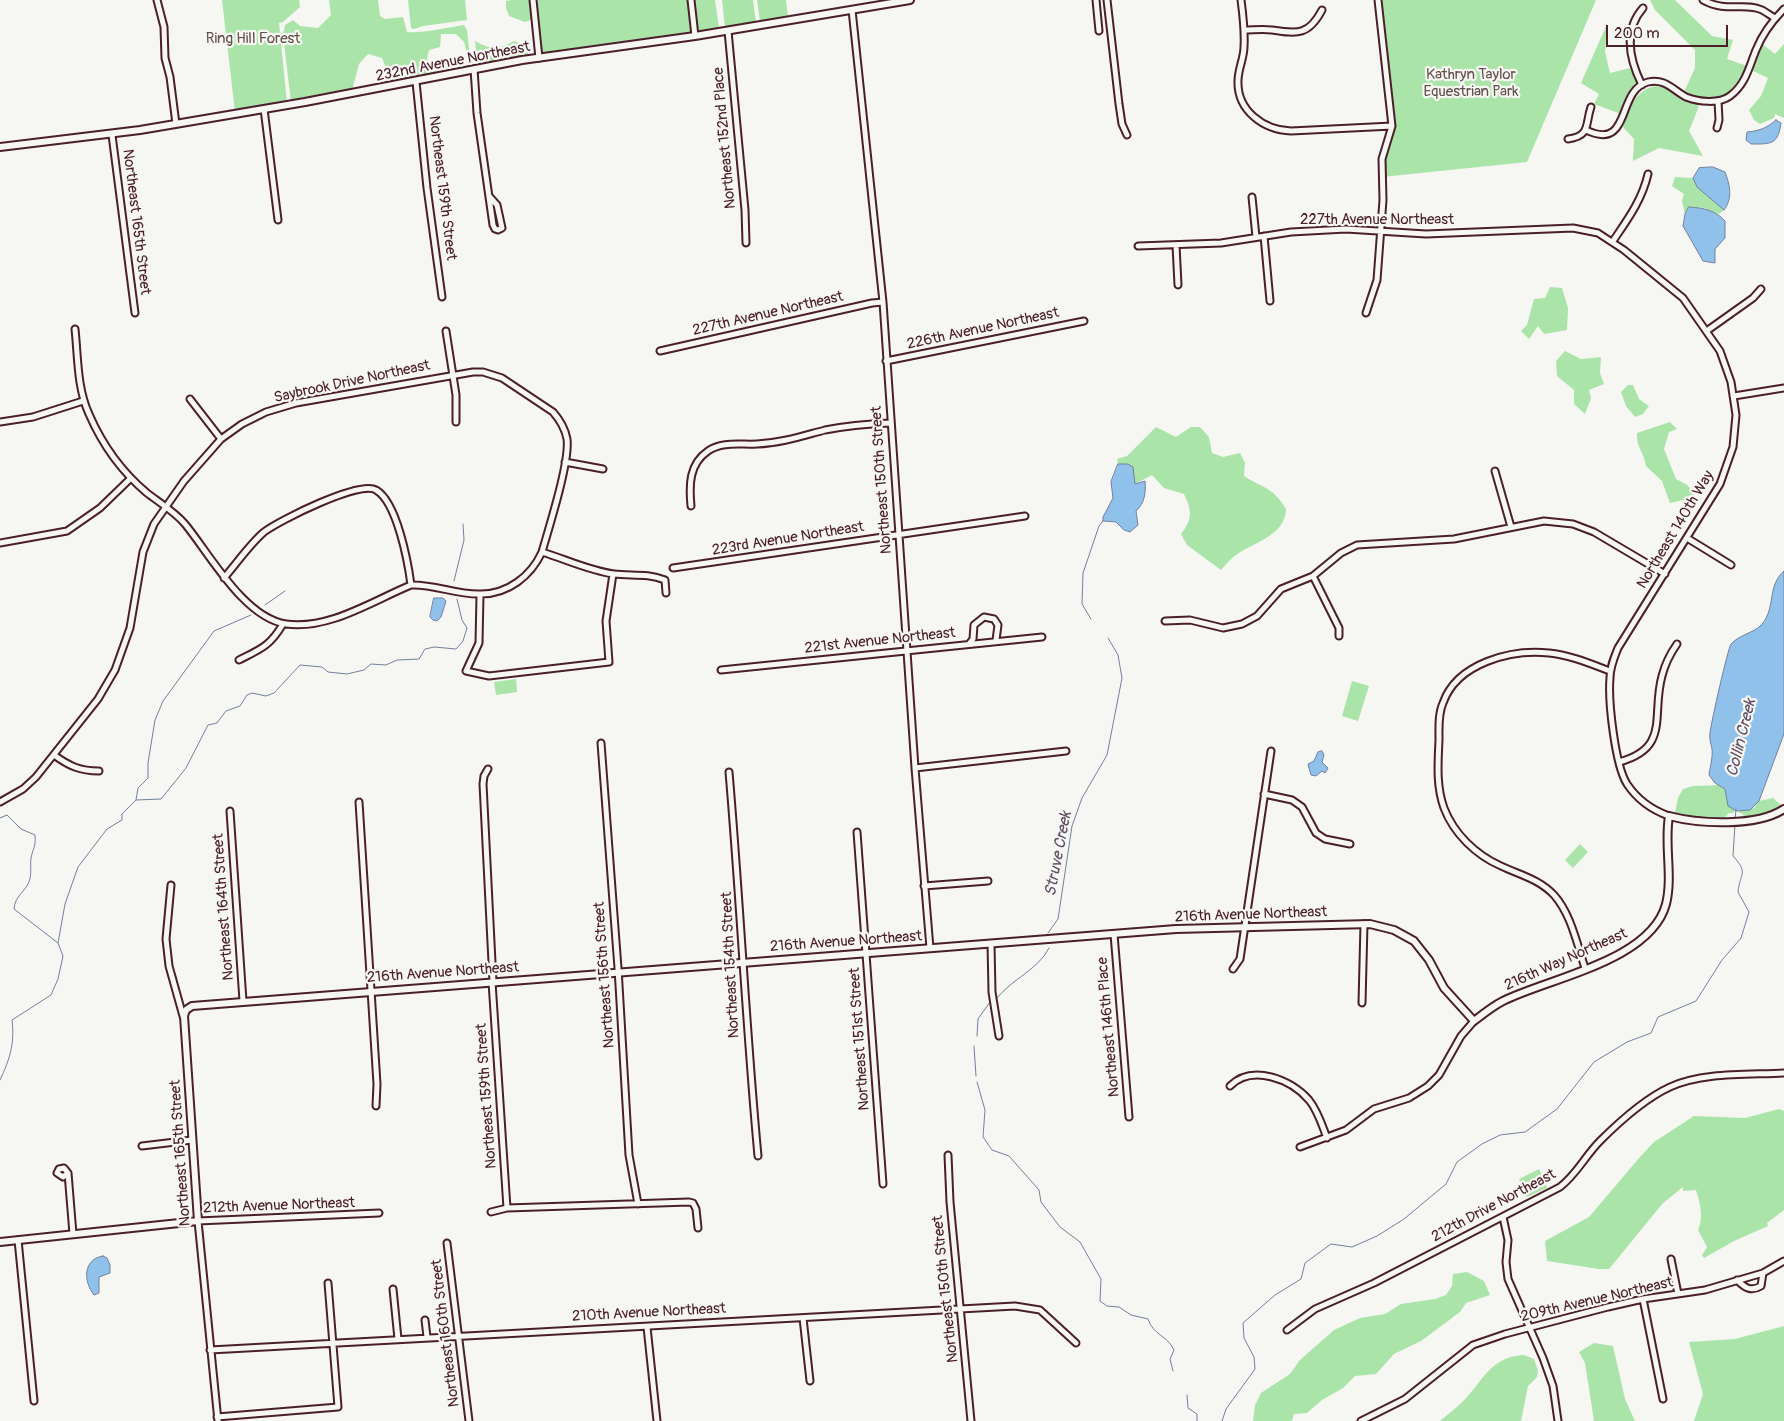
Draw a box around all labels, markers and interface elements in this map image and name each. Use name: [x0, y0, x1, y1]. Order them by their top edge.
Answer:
scale bar: [1609, 15, 1732, 47]
text: 200 m: [1614, 24, 1659, 43]
park label: Ring Hill Forest: [206, 30, 300, 48]
street label: 232nd Avenue Northeast: [374, 38, 532, 86]
street label: Northeast 152nd Place: [710, 66, 740, 210]
park label: Kathryn Taylor Equestrian Park: [1423, 66, 1519, 101]
street label: Northeast 159th Street: [424, 115, 460, 261]
street label: Northeast 165th Street: [118, 148, 154, 296]
street label: 227th Avenue Northeast: [1300, 211, 1454, 229]
street label: 227th Avenue Northeast: [691, 288, 845, 340]
street label: 226th Avenue Northeast: [905, 304, 1061, 354]
street label: Saybrook Drive Northeast: [272, 357, 432, 407]
street label: Northeast 150th Street: [868, 405, 896, 555]
street label: Northeast 140th Way: [1634, 468, 1718, 592]
street label: 223rd Avenue Northeast: [711, 518, 865, 560]
street label: 221st Avenue Northeast: [804, 624, 956, 658]
water label: Collin Creek: [1723, 697, 1761, 779]
water label: Struve Creek: [1041, 810, 1077, 898]
street label: Northeast 164th Street: [210, 833, 238, 981]
street label: Northeast 154th Street: [718, 891, 744, 1039]
street label: Northeast 156th Street: [591, 901, 619, 1049]
street label: 216th Avenue Northeast: [1175, 903, 1327, 927]
street label: 216th Way Northeast: [1502, 925, 1630, 995]
street label: 216th Avenue Northeast: [769, 928, 923, 956]
street label: Northeast 146th Place: [1094, 956, 1124, 1098]
street label: 216th Avenue Northeast: [366, 959, 520, 987]
street label: Northeast 151st Street: [846, 967, 874, 1111]
street label: Northeast 159th Street: [473, 1023, 501, 1169]
street label: Northeast 165th Street: [167, 1079, 195, 1227]
street label: 212th Drive Northeast: [1429, 1166, 1559, 1246]
street label: 212th Avenue Northeast: [203, 1194, 355, 1218]
street label: Northeast 150th Street: [929, 1214, 963, 1364]
street label: Northeast 160th Street: [428, 1258, 464, 1408]
street label: 209th Avenue Northeast: [1519, 1274, 1675, 1326]
street label: 210th Avenue Northeast: [572, 1300, 726, 1326]

